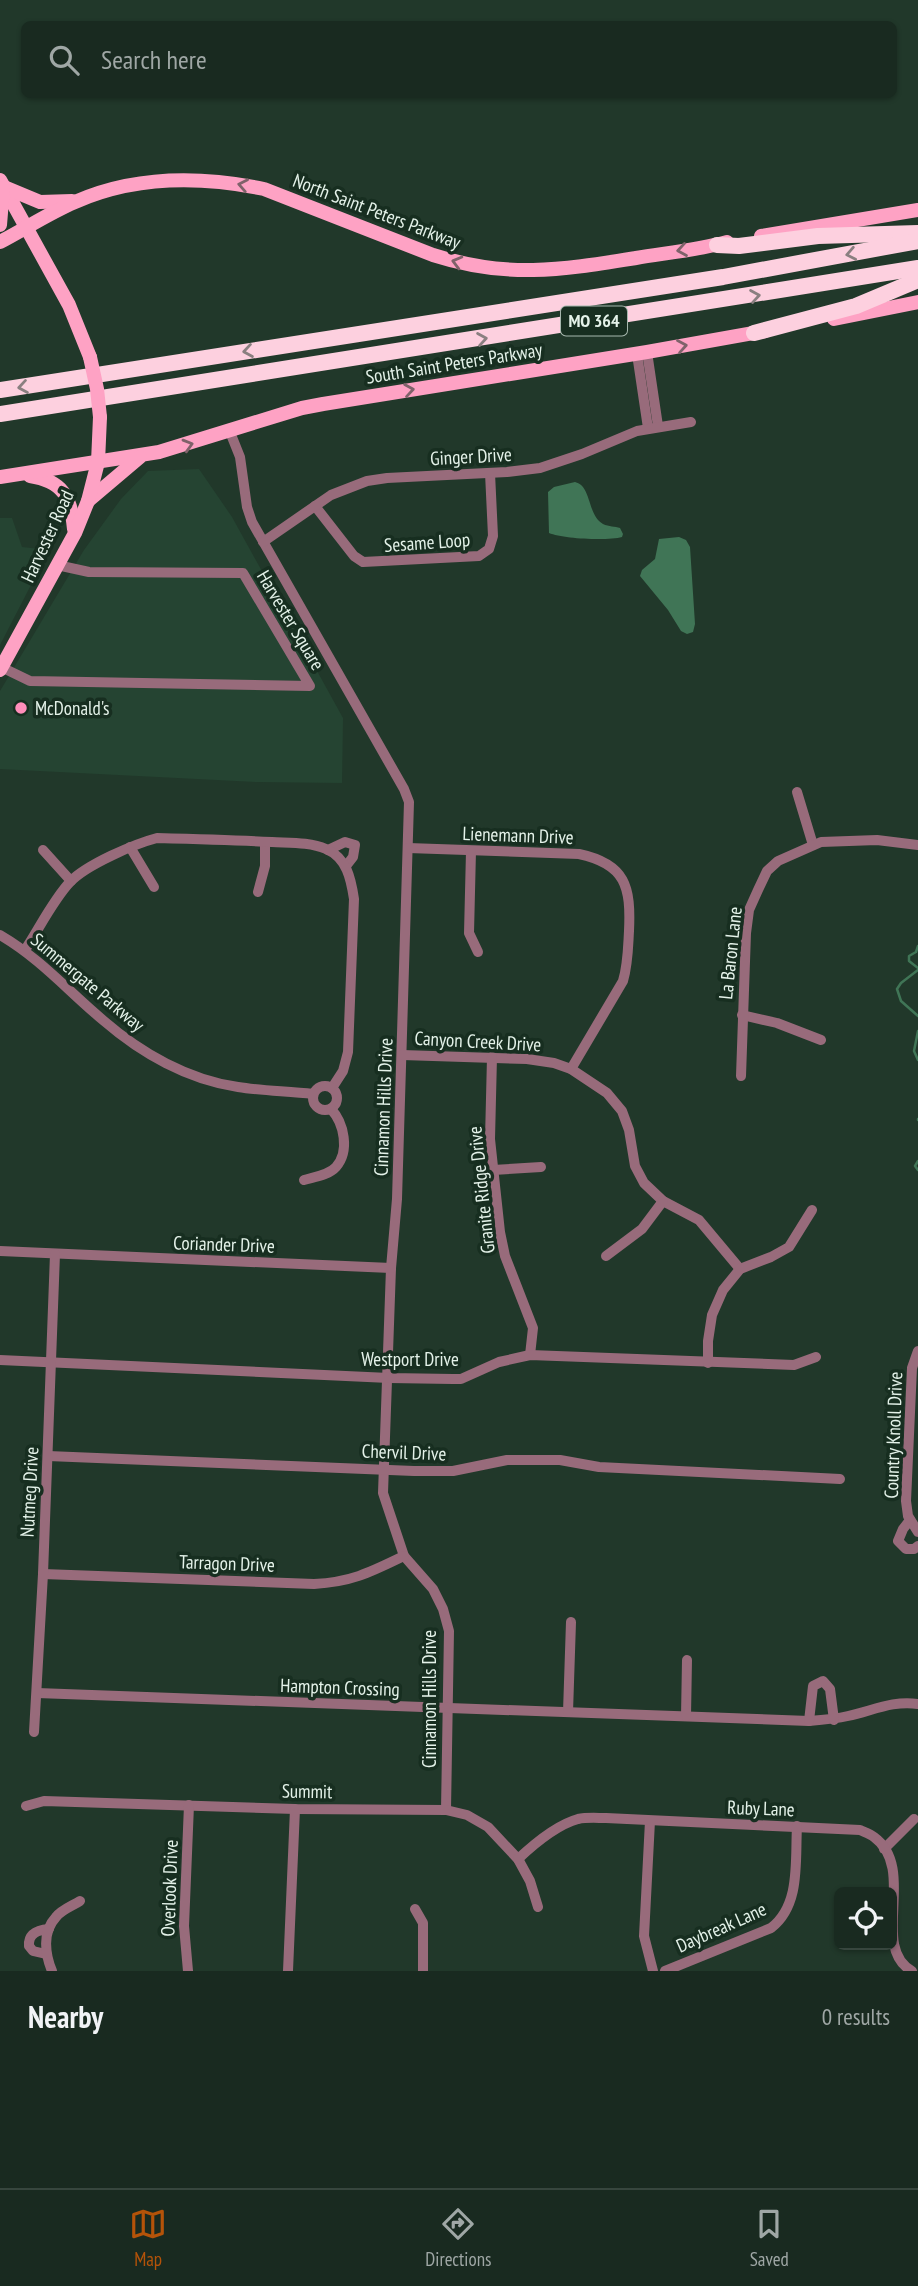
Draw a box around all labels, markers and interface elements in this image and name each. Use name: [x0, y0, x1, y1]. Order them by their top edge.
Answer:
search box: [21, 21, 897, 98]
icon: search: [45, 41, 83, 79]
text: Search here: [101, 43, 207, 76]
street label: North Saint Peters Parkway: [290, 168, 465, 254]
one-way arrow: [237, 178, 249, 193]
one-way arrow: [676, 242, 688, 257]
one-way arrow: [845, 246, 857, 261]
one-way arrow: [451, 256, 463, 270]
one-way arrow: [749, 289, 761, 304]
road number: MO 364: [561, 306, 627, 335]
one-way arrow: [476, 331, 487, 346]
street label: South Saint Peters Parkway: [364, 337, 545, 389]
one-way arrow: [676, 340, 688, 355]
one-way arrow: [242, 343, 253, 358]
one-way arrow: [17, 379, 29, 394]
one-way arrow: [403, 383, 414, 398]
one-way arrow: [182, 438, 194, 453]
street label: Ginger Drive: [430, 442, 513, 470]
street label: Harvester Road: [15, 486, 79, 586]
street label: Sesame Loop: [383, 527, 471, 557]
street label: Harvester Square: [252, 566, 330, 674]
place label: McDonald's: [35, 696, 110, 720]
marker: McDonald's: [13, 700, 29, 716]
street label: Lienemann Drive: [462, 821, 574, 849]
street label: La Baron Lane: [713, 905, 747, 1000]
street label: Summergate Parkway: [26, 927, 150, 1037]
street label: Canyon Creek Drive: [414, 1026, 542, 1056]
street label: Cinnamon Hills Drive: [369, 1037, 397, 1176]
street label: Granite Ridge Drive: [462, 1125, 500, 1255]
street label: Coriander Drive: [173, 1230, 275, 1258]
street label: Westport Drive: [361, 1347, 459, 1371]
street label: Country Knoll Drive: [879, 1371, 907, 1499]
street label: Chervil Drive: [361, 1439, 447, 1465]
street label: Nutmeg Drive: [15, 1446, 43, 1538]
street label: Tarragon Drive: [179, 1549, 275, 1577]
street label: Cinnamon Hills Drive: [417, 1630, 441, 1768]
street label: Hampton Crossing: [280, 1673, 400, 1701]
street label: Summit: [282, 1779, 333, 1803]
street label: Ruby Lane: [727, 1795, 795, 1821]
street label: Overlook Drive: [155, 1839, 183, 1937]
map controls: [834, 1887, 897, 1950]
button: locate: [834, 1887, 897, 1950]
street label: Daybreak Lane: [672, 1896, 770, 1957]
text: Nearby: [28, 1997, 103, 2036]
text: 0 results: [822, 2002, 890, 2031]
tab: Map: [129, 2205, 167, 2271]
tab: Directions: [425, 2205, 491, 2271]
tab: Saved: [750, 2205, 789, 2271]

